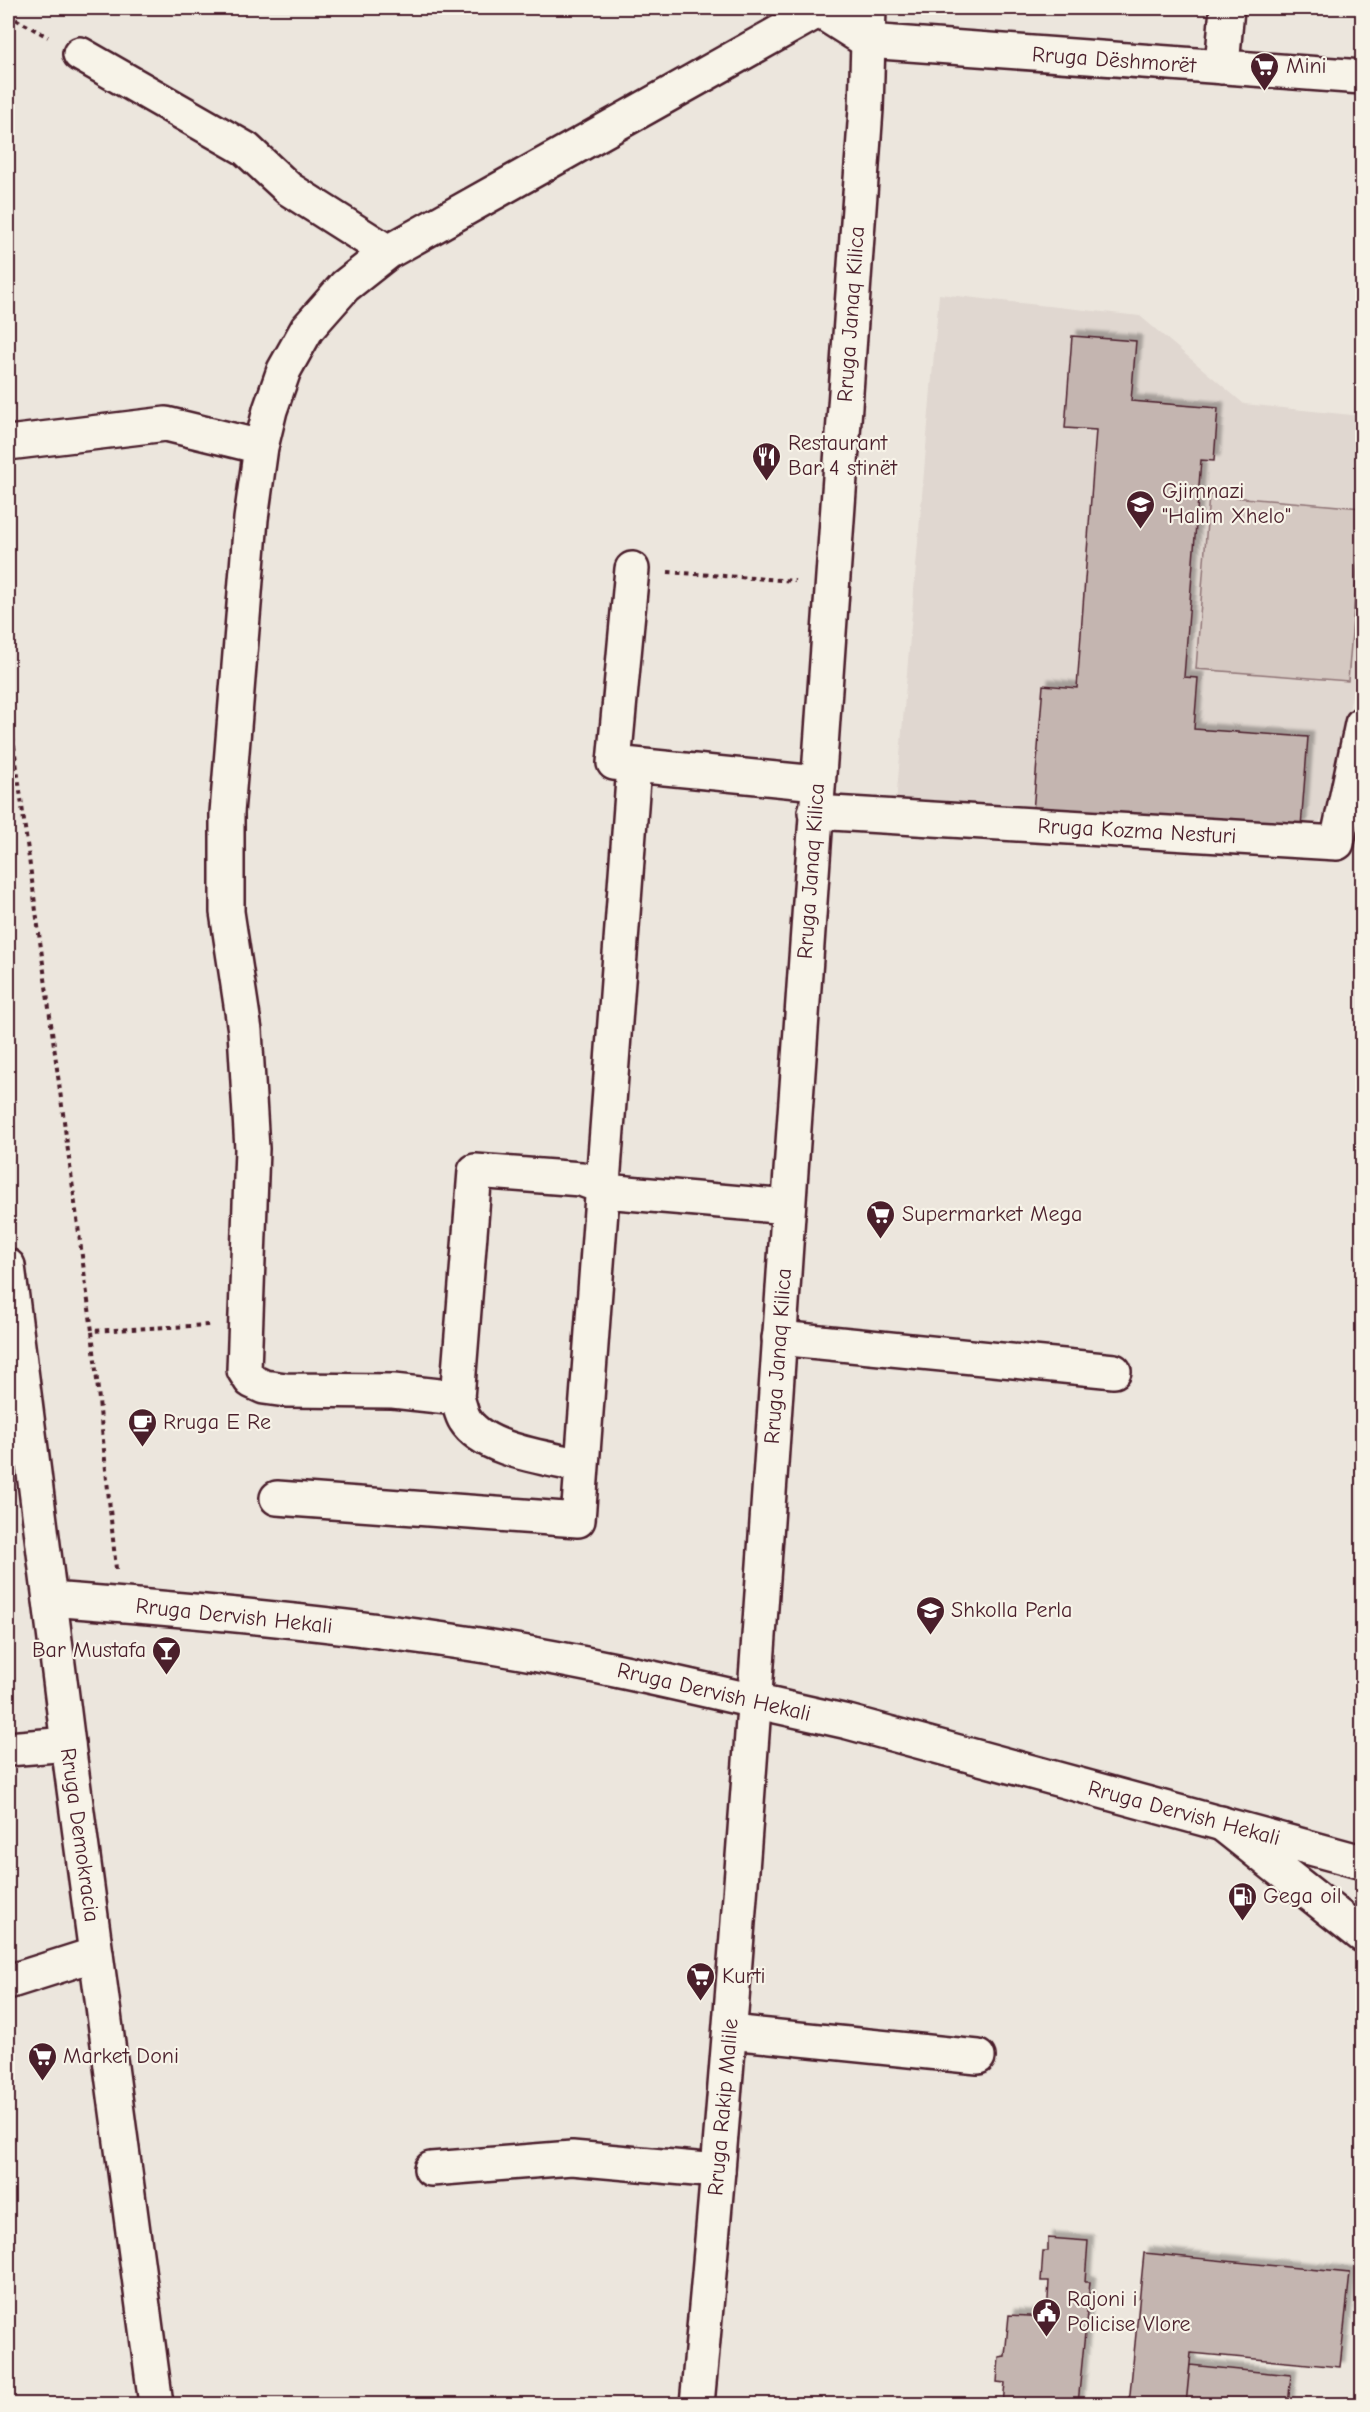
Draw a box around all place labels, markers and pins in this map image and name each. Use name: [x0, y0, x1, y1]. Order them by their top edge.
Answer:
supermarket icon: Mini: [1249, 50, 1281, 92]
place label: Mini: [1286, 53, 1327, 79]
place label: Restaurant Bar 4 stinët: [788, 430, 898, 481]
restaurant icon: Restaurant Bar 4 stinët: [751, 440, 783, 482]
place label: Gjimnazi "Halim Xhelo": [1162, 478, 1291, 529]
school or university icon: Gjimnazi "Halim Xhelo": [1125, 488, 1157, 530]
supermarket icon: Supermarket Mega: [865, 1198, 897, 1240]
place label: Supermarket Mega: [902, 1201, 1082, 1227]
cafe icon: Rruga E Re: [126, 1406, 158, 1448]
place label: Rruga E Re: [163, 1409, 271, 1435]
school or university icon: Shkolla Perla: [914, 1594, 946, 1636]
place label: Shkolla Perla: [951, 1597, 1072, 1623]
bar icon: Bar Mustafa: [151, 1634, 183, 1676]
place label: Bar Mustafa: [32, 1637, 146, 1663]
fuel station icon: Gega oil: [1226, 1880, 1258, 1922]
place label: Gega oil: [1263, 1883, 1342, 1909]
supermarket icon: Kurti: [685, 1960, 717, 2002]
place label: Kurti: [722, 1963, 766, 1989]
supermarket icon: Market Doni: [26, 2040, 58, 2082]
place label: Market Doni: [63, 2043, 179, 2069]
place label: Rajoni i Policise Vlore: [1067, 2286, 1191, 2337]
public building icon: Rajoni i Policise Vlore: [1030, 2296, 1062, 2338]

